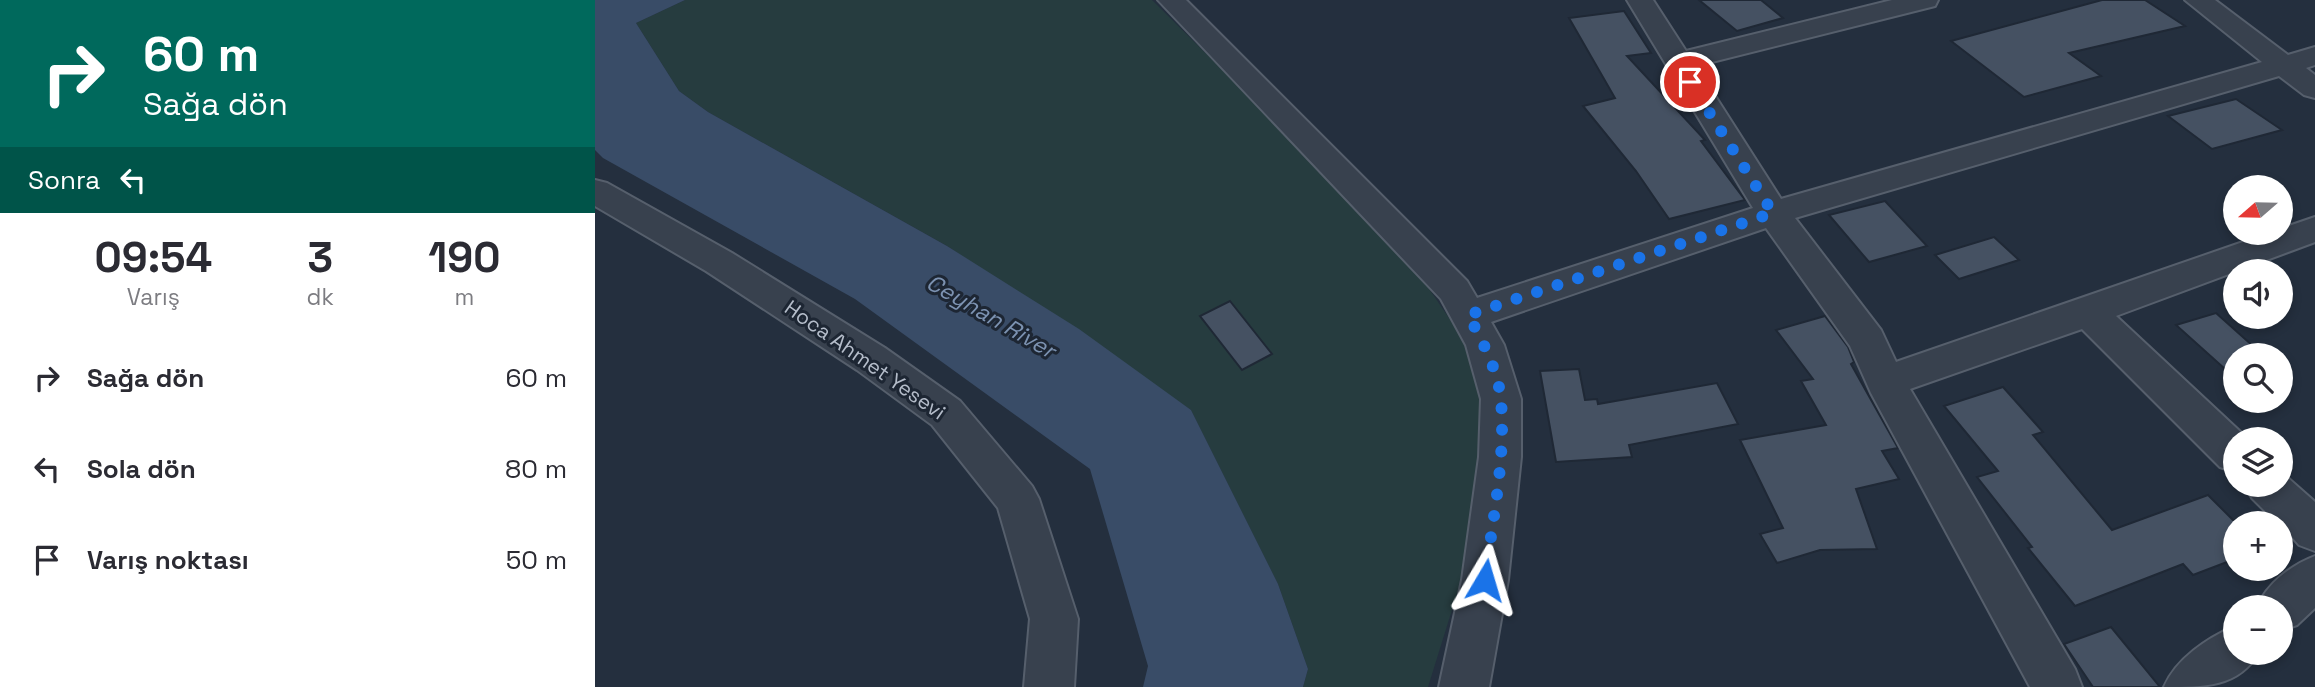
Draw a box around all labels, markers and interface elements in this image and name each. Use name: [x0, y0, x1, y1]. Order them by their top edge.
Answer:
text: 60 m: [143, 23, 259, 85]
icon: right: [28, 28, 119, 119]
pin: [1660, 52, 1720, 112]
icon: arrive: [1671, 63, 1709, 101]
text: Sağa dön: [143, 84, 288, 124]
icon: left: [114, 161, 152, 199]
text: Sonra: [28, 163, 100, 197]
north arrow: [2223, 175, 2293, 245]
map controls: [2223, 175, 2293, 665]
text: 09:54: [95, 231, 212, 284]
text: 3: [307, 231, 333, 284]
text: 190: [428, 231, 500, 284]
button: sound: [2223, 259, 2293, 329]
water label: Ceyhan River: [921, 267, 1063, 366]
text: Varış: [127, 282, 180, 312]
text: dk: [307, 282, 334, 312]
text: m: [454, 282, 474, 312]
street label: Hoca Ahmet Yesevi: [780, 294, 951, 425]
button: search: [2223, 343, 2293, 413]
icon: right: [28, 359, 66, 397]
text: Sağa dön: [87, 361, 204, 395]
text: 60 m: [505, 361, 567, 395]
button: layers: [2223, 427, 2293, 497]
icon: left: [28, 450, 66, 488]
text: Sola dön: [87, 452, 196, 486]
text: 80 m: [505, 452, 567, 486]
button: +: [2223, 511, 2293, 581]
icon: arrive: [28, 541, 66, 579]
text: Varış noktası: [87, 543, 249, 577]
text: 50 m: [506, 543, 567, 577]
position arrow: [1448, 543, 1522, 617]
button: −: [2223, 595, 2293, 665]

